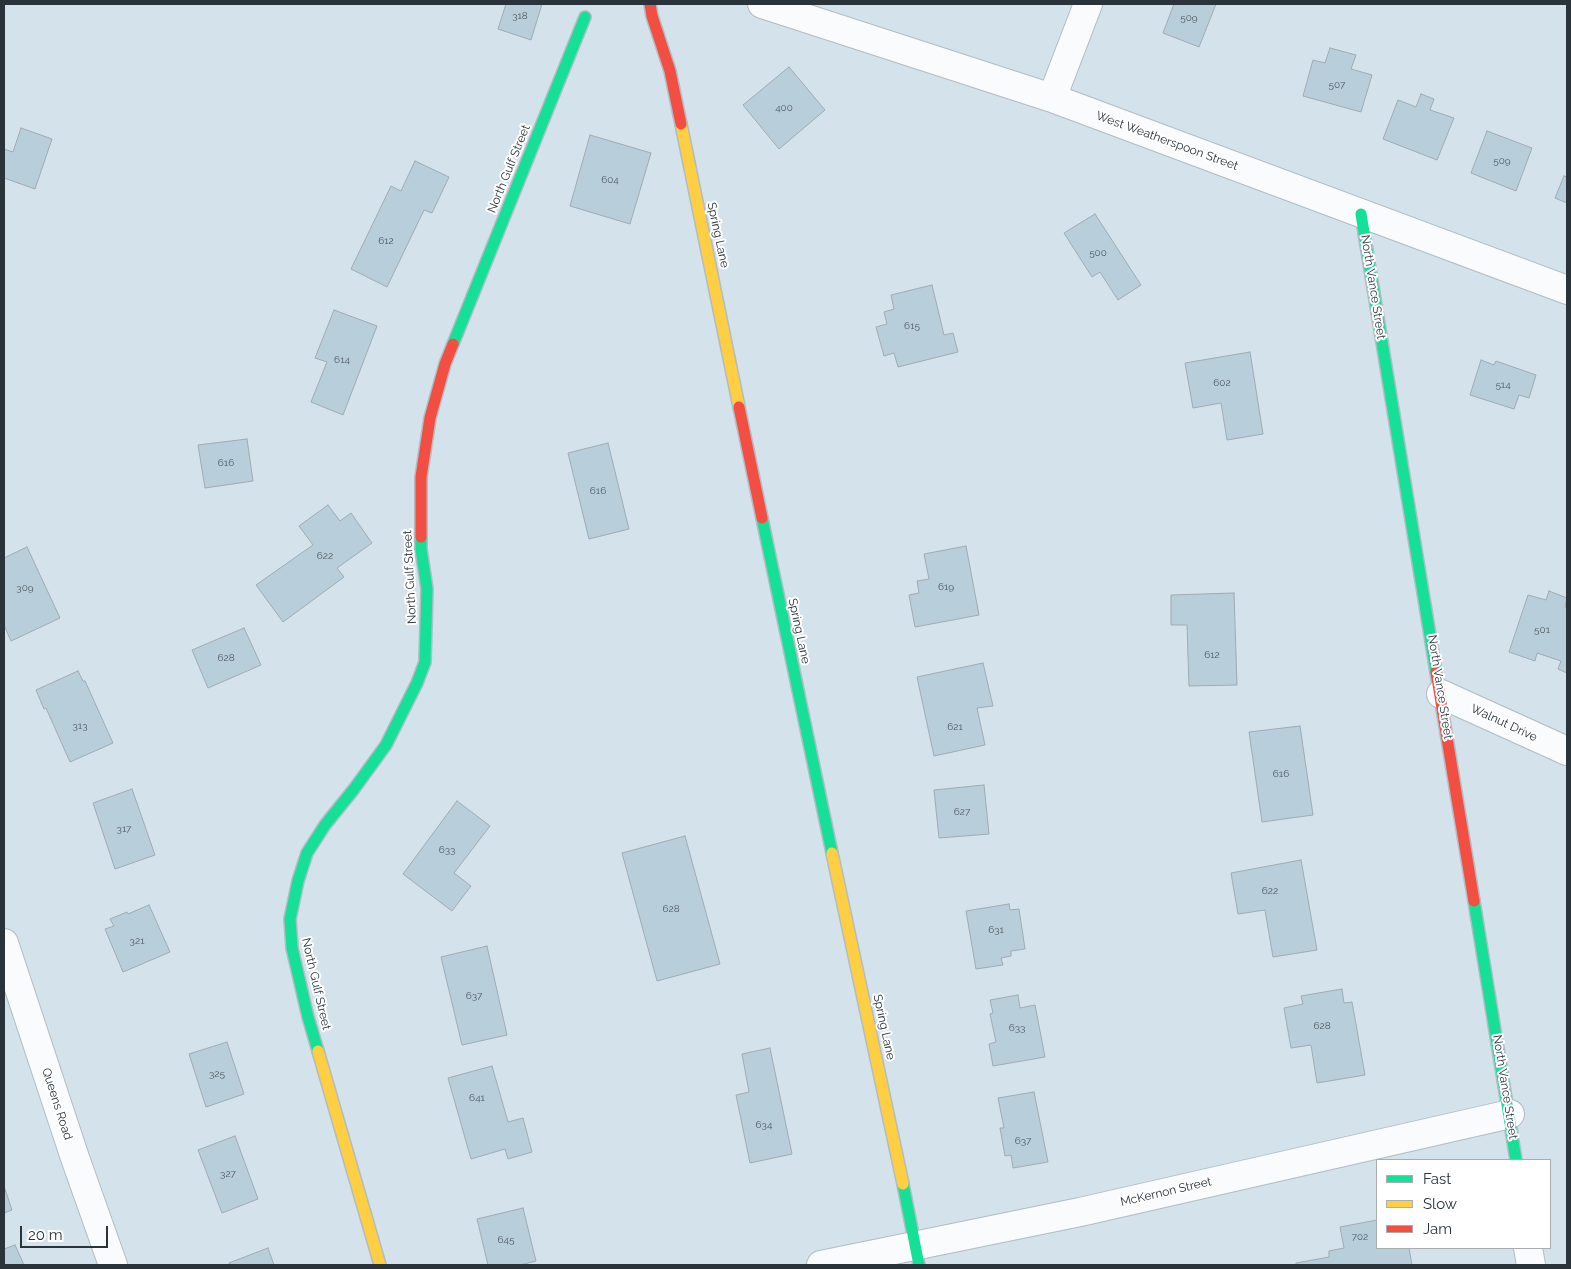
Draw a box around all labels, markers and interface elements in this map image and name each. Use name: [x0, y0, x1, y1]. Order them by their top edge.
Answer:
house number: 318: [512, 10, 528, 22]
house number: 509: [1180, 12, 1198, 24]
house number: 507: [1329, 79, 1345, 91]
house number: 400: [775, 102, 793, 114]
street label: West Weatherspoon Street: [1094, 109, 1240, 173]
street label: North Gulf Street: [485, 123, 533, 215]
house number: 509: [1493, 155, 1511, 167]
house number: 604: [601, 174, 619, 186]
street label: Spring Lane: [704, 201, 732, 269]
street label: North Vance Street: [1358, 234, 1388, 340]
house number: 612: [378, 235, 394, 247]
house number: 500: [1089, 247, 1107, 259]
house number: 615: [904, 320, 920, 332]
house number: 614: [334, 354, 350, 366]
house number: 602: [1213, 377, 1231, 389]
house number: 514: [1495, 379, 1511, 391]
house number: 616: [218, 457, 234, 469]
house number: 616: [590, 485, 606, 497]
street label: North Gulf Street: [400, 530, 420, 624]
house number: 622: [317, 550, 333, 562]
house number: 619: [938, 581, 954, 593]
house number: 309: [16, 582, 34, 594]
street label: Spring Lane: [785, 597, 813, 665]
house number: 501: [1534, 624, 1550, 636]
street label: North Vance Street: [1425, 634, 1455, 740]
house number: 612: [1204, 649, 1220, 661]
house number: 628: [217, 652, 235, 664]
street label: Walnut Drive: [1469, 701, 1539, 745]
house number: 313: [73, 720, 87, 732]
house number: 621: [947, 721, 963, 733]
house number: 616: [1273, 768, 1289, 780]
house number: 627: [954, 806, 970, 818]
house number: 317: [117, 823, 131, 835]
house number: 633: [439, 844, 455, 856]
house number: 622: [1262, 885, 1278, 897]
house number: 628: [662, 903, 680, 915]
house number: 631: [988, 924, 1004, 936]
house number: 321: [130, 935, 144, 947]
street label: North Gulf Street: [298, 937, 334, 1031]
house number: 637: [466, 990, 482, 1002]
street label: Spring Lane: [870, 993, 898, 1061]
house number: 628: [1313, 1020, 1331, 1032]
house number: 633: [1009, 1022, 1025, 1034]
street label: North Vance Street: [1490, 1034, 1520, 1140]
street label: Queens Road: [39, 1066, 75, 1142]
house number: 325: [209, 1068, 225, 1080]
house number: 641: [469, 1092, 485, 1104]
house number: 634: [756, 1119, 772, 1131]
house number: 637: [1015, 1135, 1031, 1147]
legend: [1376, 1159, 1551, 1249]
house number: 327: [220, 1168, 236, 1180]
text: Fast: [1423, 1170, 1451, 1188]
street label: McKernon Street: [1119, 1175, 1213, 1209]
text: Slow: [1423, 1195, 1457, 1213]
scale bar: [22, 1216, 110, 1248]
text: Jam: [1423, 1220, 1452, 1238]
text: 20 m: [28, 1226, 63, 1244]
house number: 702: [1352, 1231, 1368, 1243]
house number: 645: [498, 1234, 514, 1246]

